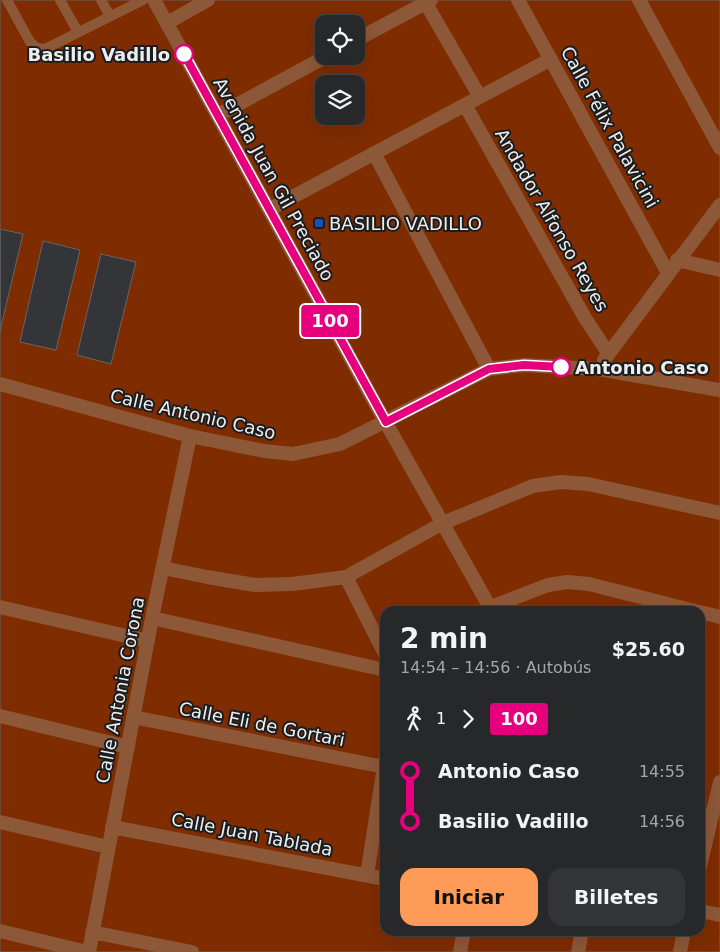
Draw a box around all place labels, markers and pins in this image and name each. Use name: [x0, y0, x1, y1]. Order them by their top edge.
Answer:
place label: Basilio Vadillo: [27, 44, 170, 65]
marker: Basilio Vadillo: [174, 44, 194, 64]
place label: BASILIO VADILLO: [329, 213, 482, 234]
marker: BASILIO VADILLO: [313, 217, 325, 229]
marker: Antonio Caso: [551, 357, 571, 377]
place label: Antonio Caso: [575, 357, 709, 378]

